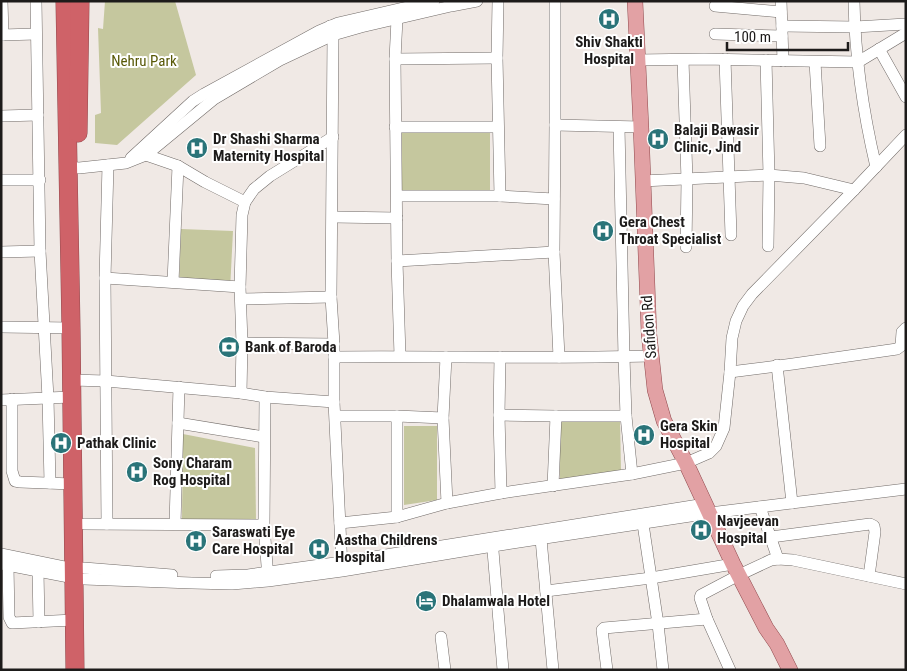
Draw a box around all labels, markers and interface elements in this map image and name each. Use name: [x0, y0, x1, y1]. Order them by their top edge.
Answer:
hospital icon: Shiv Shakti Hospital: [597, 7, 621, 31]
scale bar: [727, 20, 848, 52]
text: 100 m: [734, 28, 771, 46]
place label: Shiv Shakti Hospital: [575, 33, 643, 68]
park label: Nehru Park: [111, 52, 177, 70]
place label: Balaji Bawasir Clinic, Jind: [674, 121, 759, 156]
hospital icon: Balaji Bawasir Clinic, Jind: [646, 127, 670, 151]
place label: Dr Shashi Sharma Maternity Hospital: [213, 130, 324, 165]
hospital icon: Dr Shashi Sharma Maternity Hospital: [185, 136, 209, 160]
place label: Gera Chest Throat Specialist: [619, 213, 722, 248]
hospital icon: Gera Chest Throat Specialist: [591, 219, 615, 243]
street label: Safidon Rd: [638, 295, 660, 359]
bank icon: Bank of Baroda: [217, 335, 241, 359]
place label: Bank of Baroda: [245, 338, 336, 356]
place label: Gera Skin Hospital: [660, 417, 718, 452]
hospital icon: Gera Skin Hospital: [632, 423, 656, 447]
hospital icon: Pathak Clinic: [49, 431, 73, 455]
place label: Pathak Clinic: [77, 434, 156, 452]
place label: Sony Charam Rog Hospital: [153, 454, 232, 489]
hospital icon: Sony Charam Rog Hospital: [125, 460, 149, 484]
place label: Navjeevan Hospital: [717, 512, 779, 547]
hospital icon: Navjeevan Hospital: [689, 518, 713, 542]
place label: Saraswati Eye Care Hospital: [212, 523, 295, 558]
hospital icon: Saraswati Eye Care Hospital: [184, 529, 208, 553]
place label: Aastha Childrens Hospital: [335, 531, 438, 566]
hospital icon: Aastha Childrens Hospital: [307, 537, 331, 561]
hotel icon: Dhalamwala Hotel: [414, 589, 438, 613]
place label: Dhalamwala Hotel: [442, 592, 550, 610]

